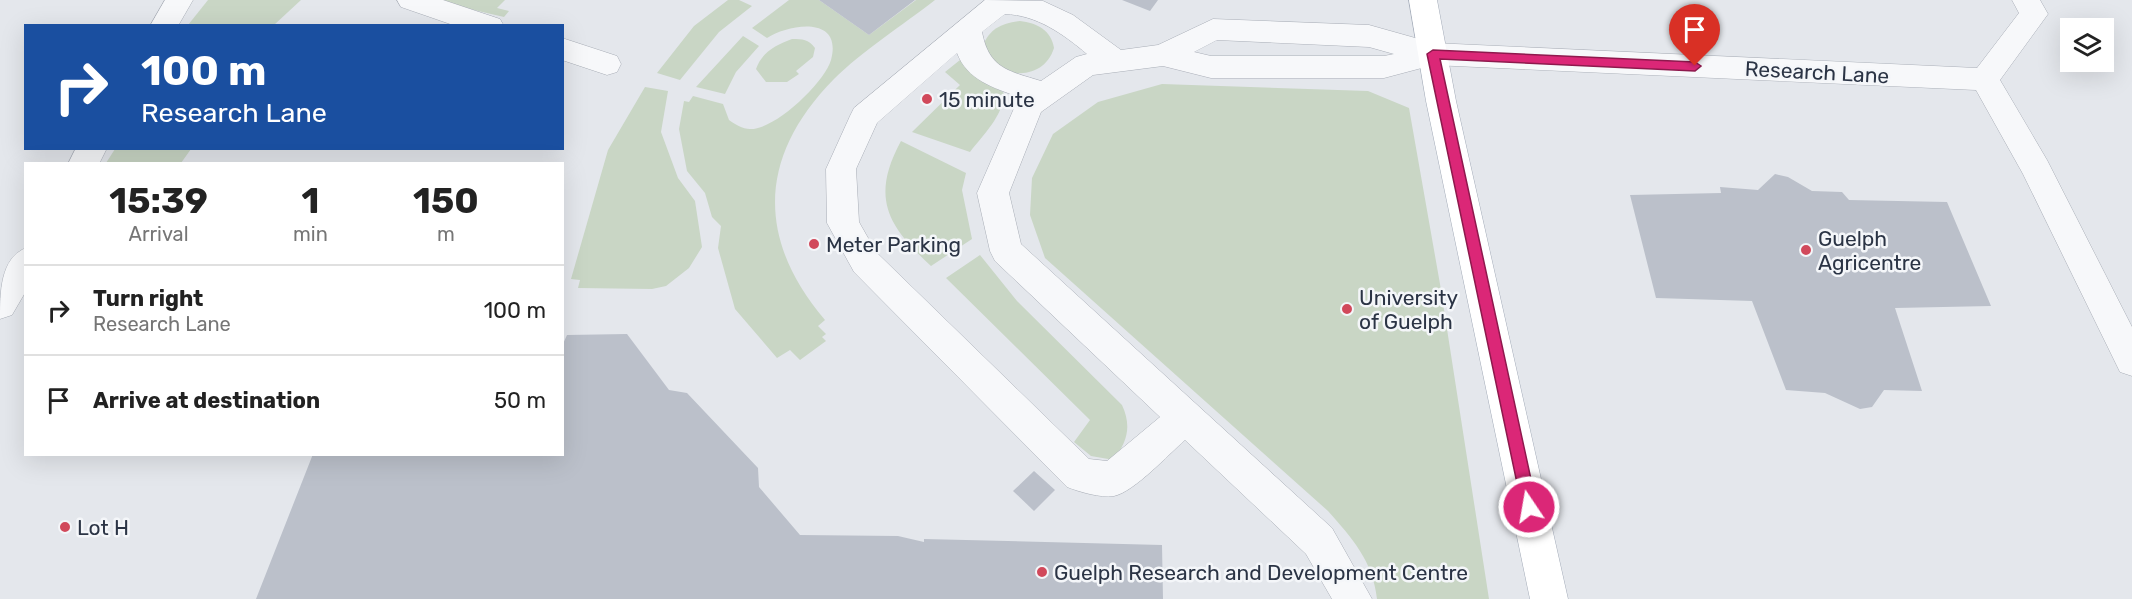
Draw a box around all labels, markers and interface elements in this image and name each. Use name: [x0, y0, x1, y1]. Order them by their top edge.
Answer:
pin: [1669, 4, 1720, 66]
icon: arrive: [1678, 13, 1711, 46]
map controls: [2060, 18, 2114, 72]
button: layers: [2060, 18, 2114, 72]
text: 100 m: [141, 46, 266, 96]
icon: right: [42, 48, 120, 126]
street label: Research Lane: [1744, 56, 1890, 88]
place label: 15 minute: [939, 87, 1035, 112]
marker: 15 minute: [920, 92, 934, 106]
text: Research Lane: [141, 97, 327, 129]
text: 15:39: [109, 179, 208, 222]
text: 1: [301, 179, 319, 222]
text: 150: [413, 179, 479, 222]
text: Arrival: [129, 222, 189, 246]
text: min: [293, 222, 328, 246]
text: m: [437, 222, 455, 246]
place label: Guelph Agricentre: [1818, 226, 1921, 275]
place label: Meter Parking: [826, 232, 961, 257]
marker: Meter Parking: [807, 237, 821, 251]
marker: Guelph Agricentre: [1799, 243, 1813, 257]
text: Turn right: [93, 285, 203, 312]
place label: University of Guelph: [1359, 285, 1459, 334]
icon: right: [42, 294, 75, 327]
text: 100 m: [484, 297, 546, 324]
marker: University of Guelph: [1340, 302, 1354, 316]
text: Research Lane: [93, 312, 231, 336]
icon: arrive: [42, 384, 75, 417]
text: Arrive at destination: [93, 387, 320, 414]
text: 50 m: [494, 387, 546, 414]
position arrow: [1497, 475, 1561, 539]
place label: Lot H: [77, 515, 129, 540]
marker: Lot H: [58, 520, 72, 534]
place label: Guelph Research and Development Centre: [1054, 560, 1468, 585]
marker: Guelph Research and Development Centre: [1035, 565, 1049, 579]

